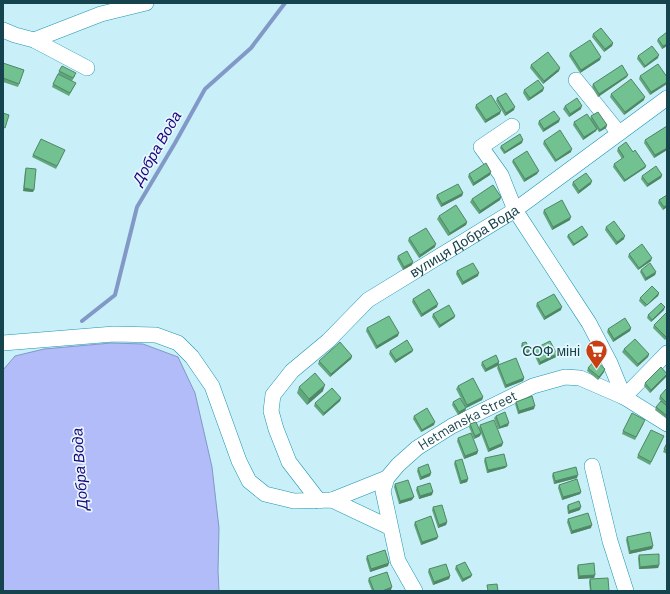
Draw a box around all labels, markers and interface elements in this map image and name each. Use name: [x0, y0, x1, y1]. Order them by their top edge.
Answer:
water label: Добра Вода: [127, 108, 184, 189]
street label: вулиця Добра Вода: [406, 201, 522, 281]
supermarket icon: СОФ міні: [583, 338, 609, 371]
place label: СОФ міні: [522, 342, 580, 359]
street label: Hetmanska Street: [415, 386, 520, 453]
water label: Добра Вода: [67, 428, 91, 513]

